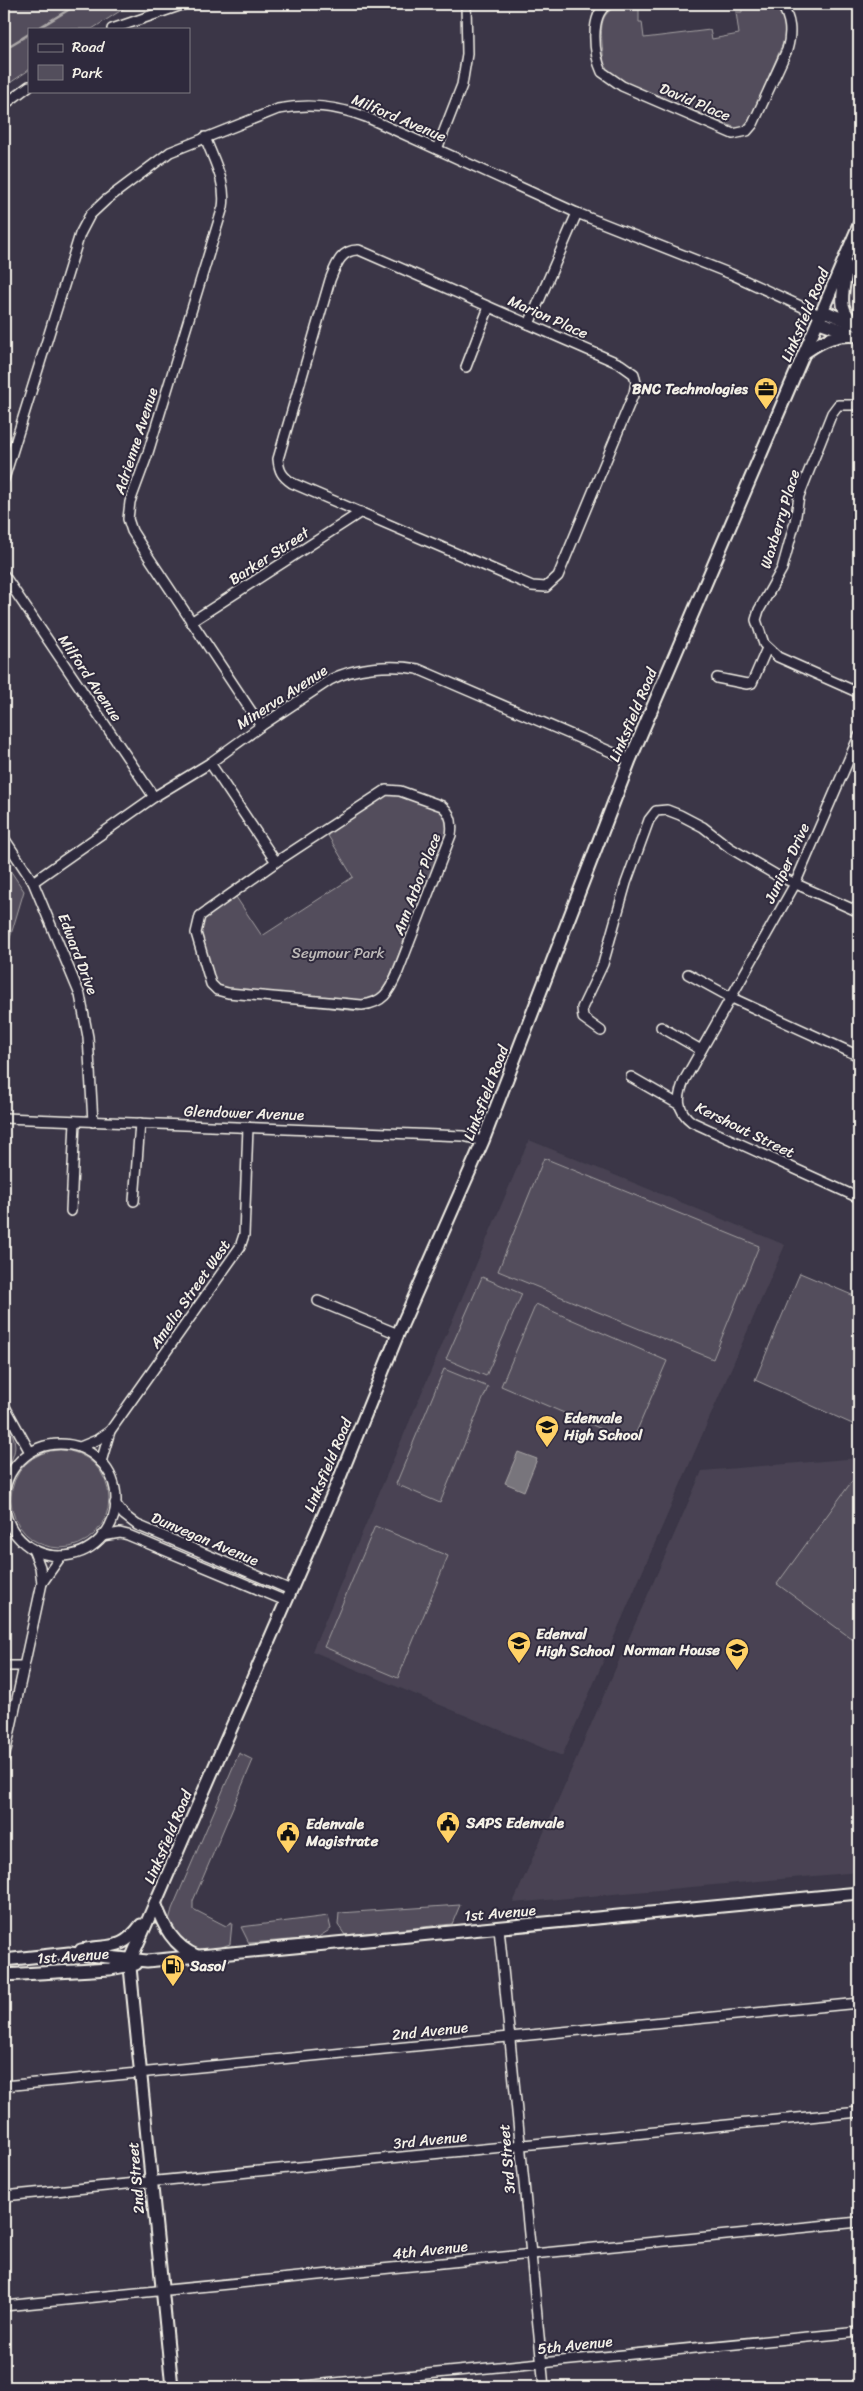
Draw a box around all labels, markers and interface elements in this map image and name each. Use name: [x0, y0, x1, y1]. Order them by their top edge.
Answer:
legend: [28, 28, 190, 92]
text: Road: [72, 34, 105, 60]
text: Park: [72, 60, 103, 86]
street label: David Place: [655, 75, 735, 129]
street label: Milford Avenue: [348, 86, 451, 150]
street label: Linksfield Road: [773, 263, 837, 366]
street label: Marion Place: [504, 288, 593, 346]
place label: BNC Technologies: [632, 376, 749, 402]
office icon: BNC Technologies: [753, 376, 779, 410]
street label: Adrienne Avenue: [106, 384, 166, 499]
street label: Waxberry Place: [753, 466, 808, 572]
street label: Barker Street: [223, 520, 315, 592]
street label: Milford Avenue: [51, 629, 129, 727]
street label: Minerva Avenue: [231, 658, 333, 736]
street label: Linksfield Road: [601, 663, 665, 766]
street label: Juniper Drive: [757, 818, 817, 909]
street label: Ann Arbor Place: [385, 829, 448, 940]
street label: Edward Drive: [51, 909, 105, 999]
park label: Seymour Park: [292, 940, 384, 966]
street label: Linksfield Road: [456, 1041, 516, 1144]
street label: Kershout Street: [691, 1095, 800, 1166]
street label: Glendower Avenue: [183, 1098, 305, 1128]
street label: Amelia Street West: [142, 1234, 238, 1355]
place label: Edenvale High School: [563, 1405, 643, 1448]
street label: Linksfield Road: [296, 1413, 360, 1516]
school or university icon: Edenvale High School: [534, 1414, 560, 1448]
street label: Dunvegan Avenue: [147, 1505, 263, 1573]
place label: Edenval High School: [535, 1621, 615, 1664]
school or university icon: Edenval High School: [506, 1630, 532, 1664]
place label: Norman House: [623, 1637, 720, 1663]
school or university icon: Norman House: [724, 1637, 750, 1671]
street label: Linksfield Road: [136, 1785, 200, 1888]
public building icon: SAPS Edenvale: [435, 1810, 461, 1844]
place label: SAPS Edenvale: [465, 1810, 565, 1836]
place label: Edenvale Magistrate: [305, 1811, 379, 1854]
public building icon: Edenvale Magistrate: [275, 1820, 301, 1854]
street label: 1st Avenue: [463, 1897, 537, 1929]
street label: 1st Avenue: [36, 1941, 110, 1971]
fuel station icon: Sasol: [160, 1953, 186, 1987]
place label: Sasol: [189, 1953, 226, 1979]
street label: 2nd Avenue: [391, 2014, 469, 2048]
street label: 3rd Avenue: [392, 2123, 468, 2157]
street label: 3rd Street: [491, 2123, 523, 2195]
street label: 2nd Street: [120, 2140, 152, 2215]
street label: 4th Avenue: [391, 2233, 469, 2267]
street label: 5th Avenue: [536, 2328, 614, 2362]

